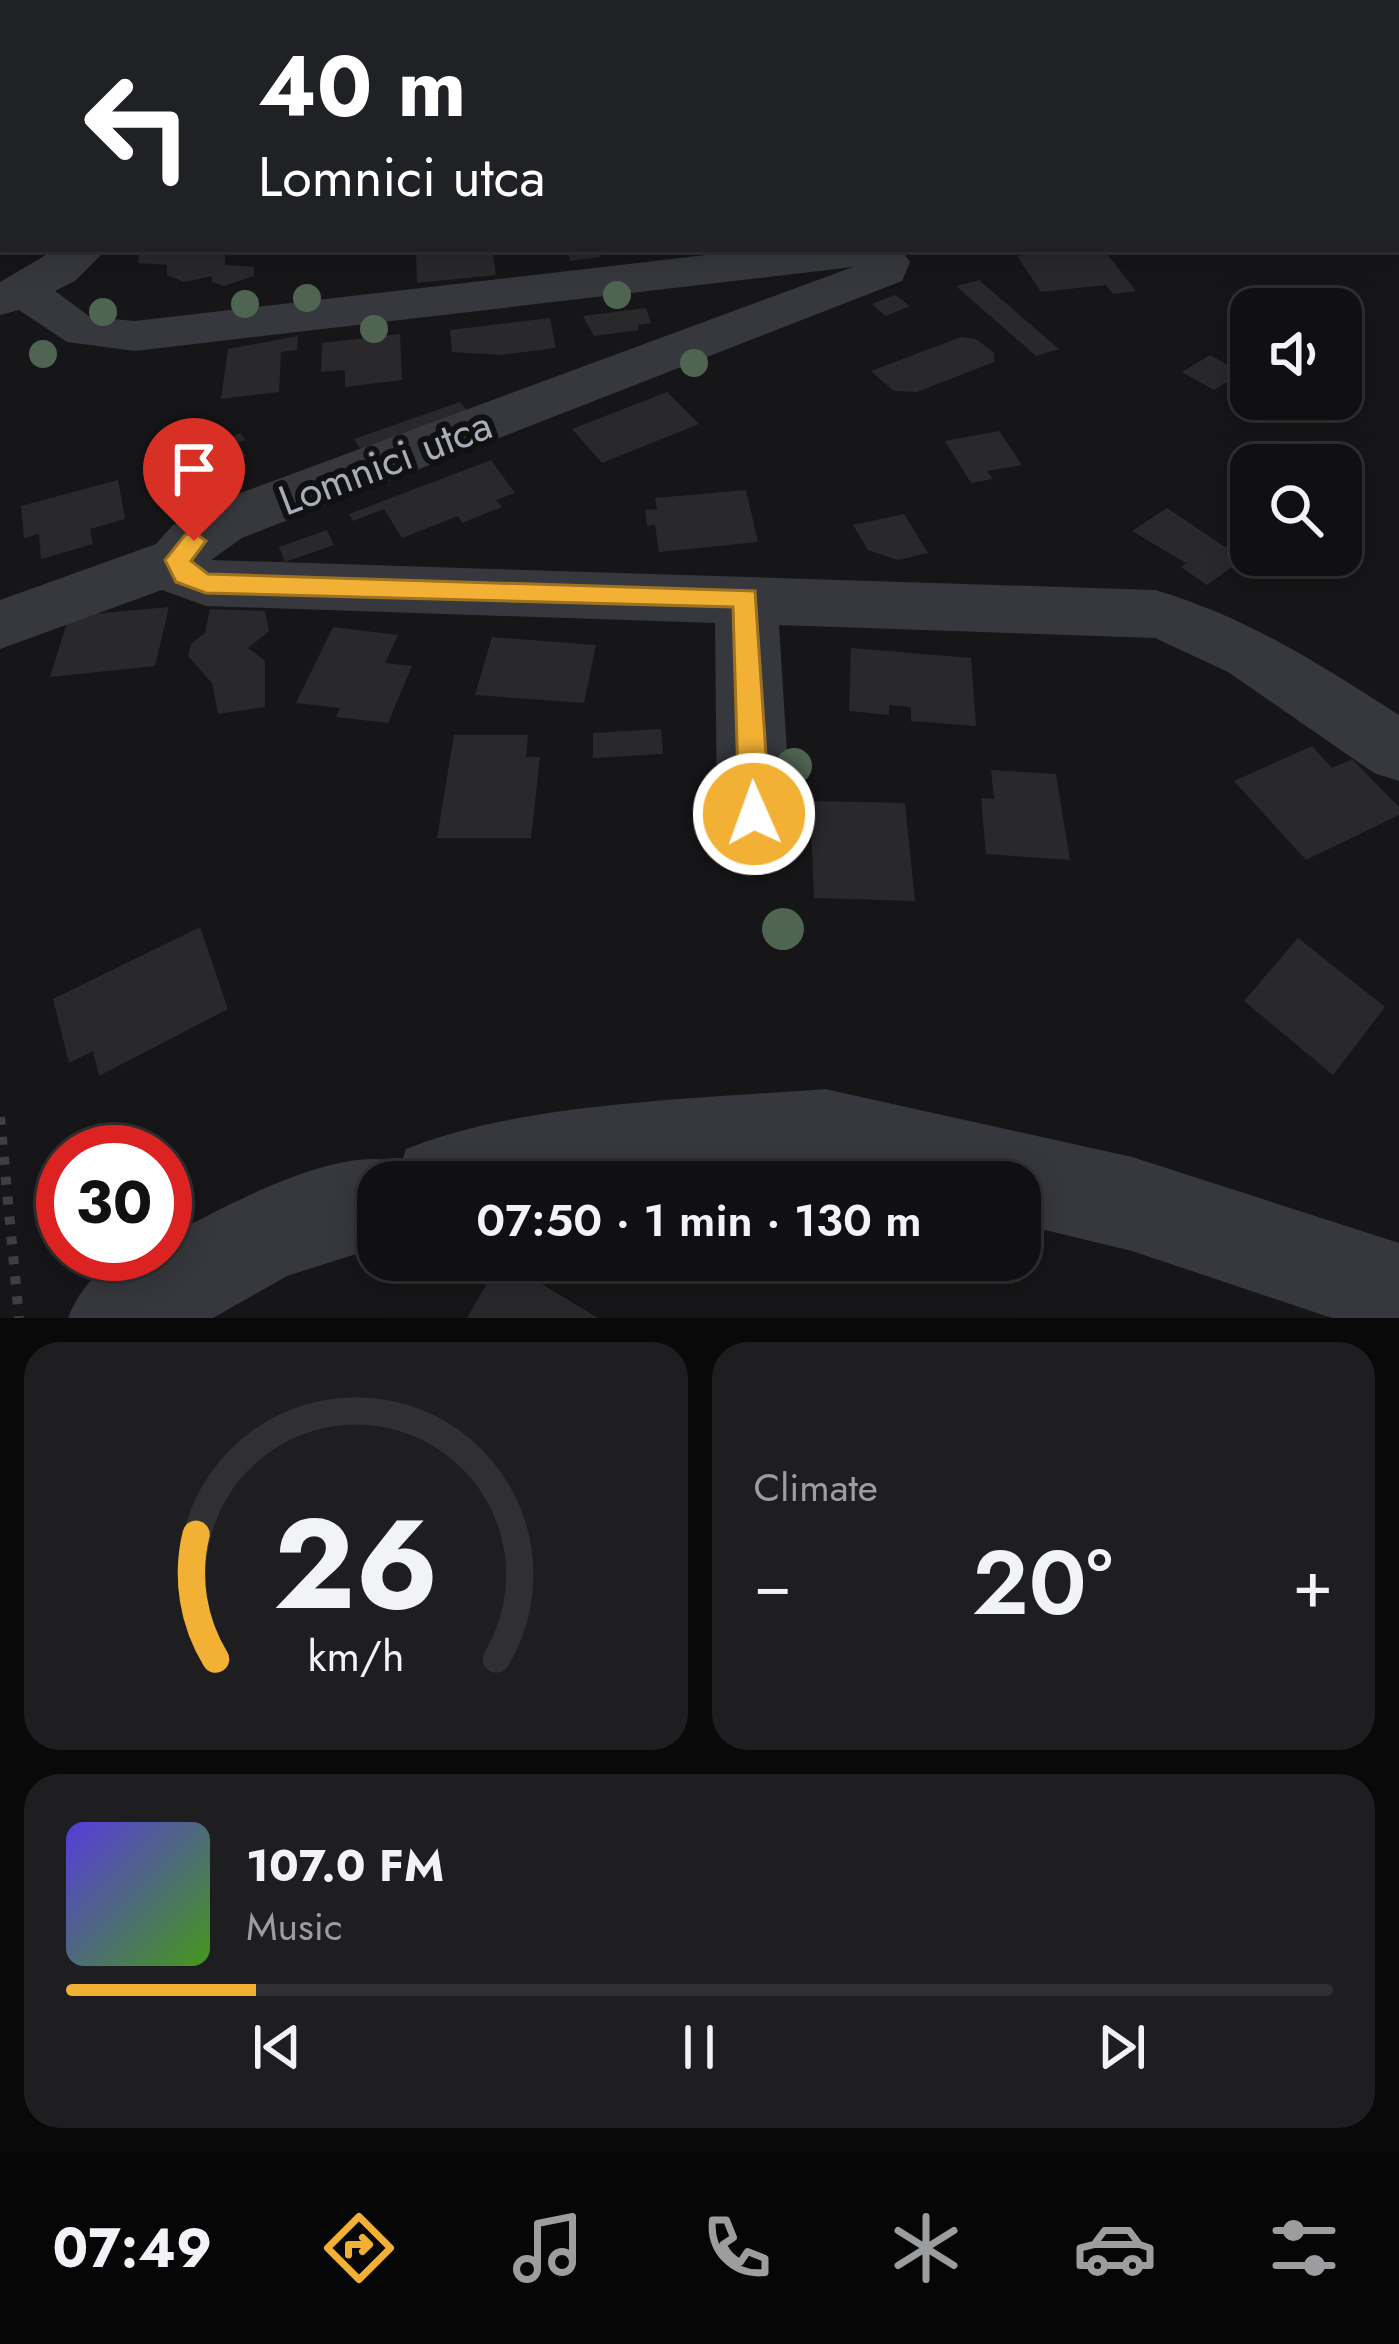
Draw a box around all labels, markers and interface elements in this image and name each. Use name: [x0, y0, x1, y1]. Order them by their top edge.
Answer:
text: 40 m: [258, 26, 466, 148]
icon: left: [60, 48, 216, 204]
text: Lomnici utca: [258, 138, 545, 216]
map controls: [1230, 288, 1362, 576]
button: sound: [1230, 288, 1362, 420]
street label: Lomnici utca: [270, 394, 500, 531]
pin: [143, 418, 245, 541]
icon: arrive: [161, 436, 227, 502]
button: search: [1230, 444, 1362, 576]
position arrow: [691, 751, 817, 877]
speed limit sign: 30: [36, 1125, 192, 1281]
text: 07:50 · 1 min · 130 m: [476, 1188, 922, 1253]
text: Climate: [754, 1459, 878, 1516]
text: 26: [273, 1474, 438, 1655]
text: 20°: [972, 1518, 1113, 1648]
text: −: [754, 1536, 792, 1632]
text: +: [1292, 1536, 1333, 1632]
text: km/h: [307, 1625, 404, 1687]
text: 107.0 FM: [246, 1833, 444, 1898]
text: Music: [246, 1898, 343, 1955]
icon: previous: [244, 2014, 310, 2080]
icon: pause: [666, 2014, 732, 2080]
icon: next: [1089, 2014, 1155, 2080]
icon: directions: [317, 2206, 401, 2290]
icon: music: [506, 2206, 590, 2290]
icon: phone: [695, 2206, 779, 2290]
icon: climate: [884, 2206, 968, 2290]
icon: car: [1073, 2206, 1157, 2290]
icon: filters: [1262, 2206, 1346, 2290]
text: 07:49: [53, 2209, 212, 2287]

